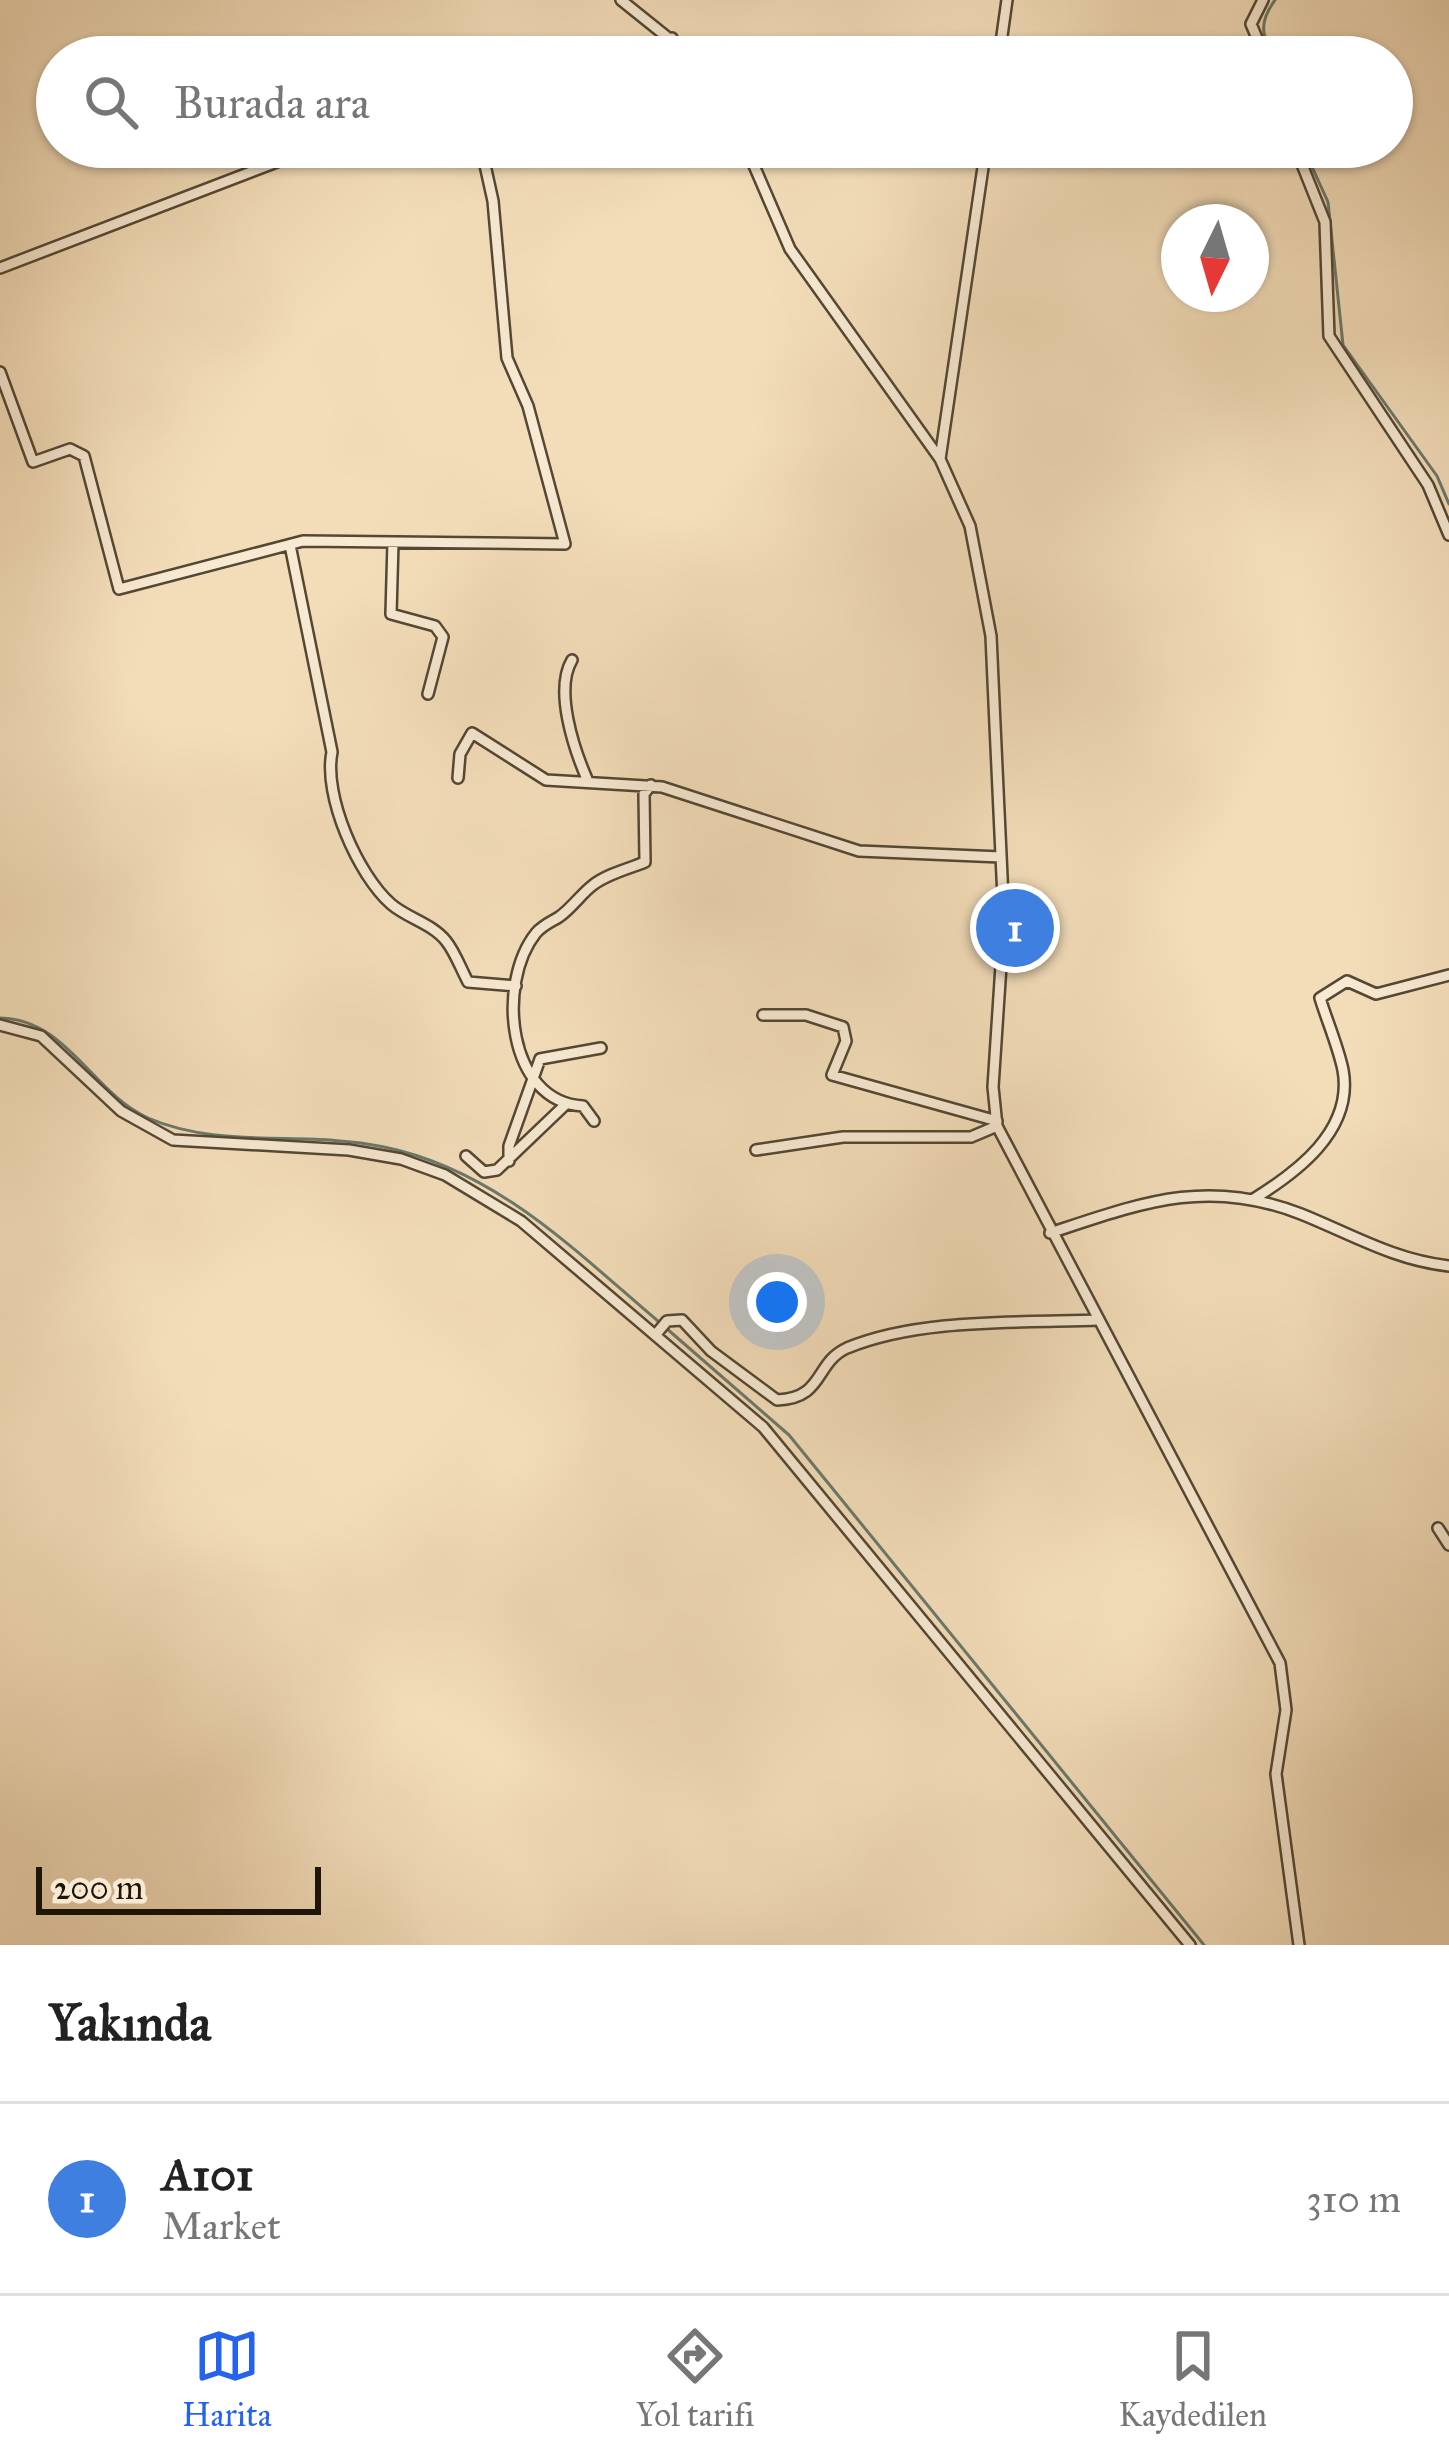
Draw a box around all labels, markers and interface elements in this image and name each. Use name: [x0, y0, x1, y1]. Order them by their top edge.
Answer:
search box: [36, 36, 1413, 168]
icon: search: [78, 69, 144, 135]
text: Burada ara: [174, 75, 370, 130]
north arrow: [1161, 204, 1269, 312]
pin: 1: [976, 883, 1054, 973]
your location: [747, 1272, 807, 1332]
scale bar: [36, 1861, 321, 1914]
text: 200 m: [54, 1868, 144, 1908]
text: Yakında: [48, 1992, 211, 2054]
text: A101: [162, 2147, 253, 2202]
text: 1: [79, 2175, 95, 2223]
text: 310 m: [1306, 2175, 1401, 2223]
text: Market: [162, 2202, 281, 2250]
tab: Harita: [182, 2323, 272, 2435]
tab: Yol tarifi: [636, 2323, 754, 2435]
tab: Kaydedilen: [1118, 2323, 1267, 2435]

